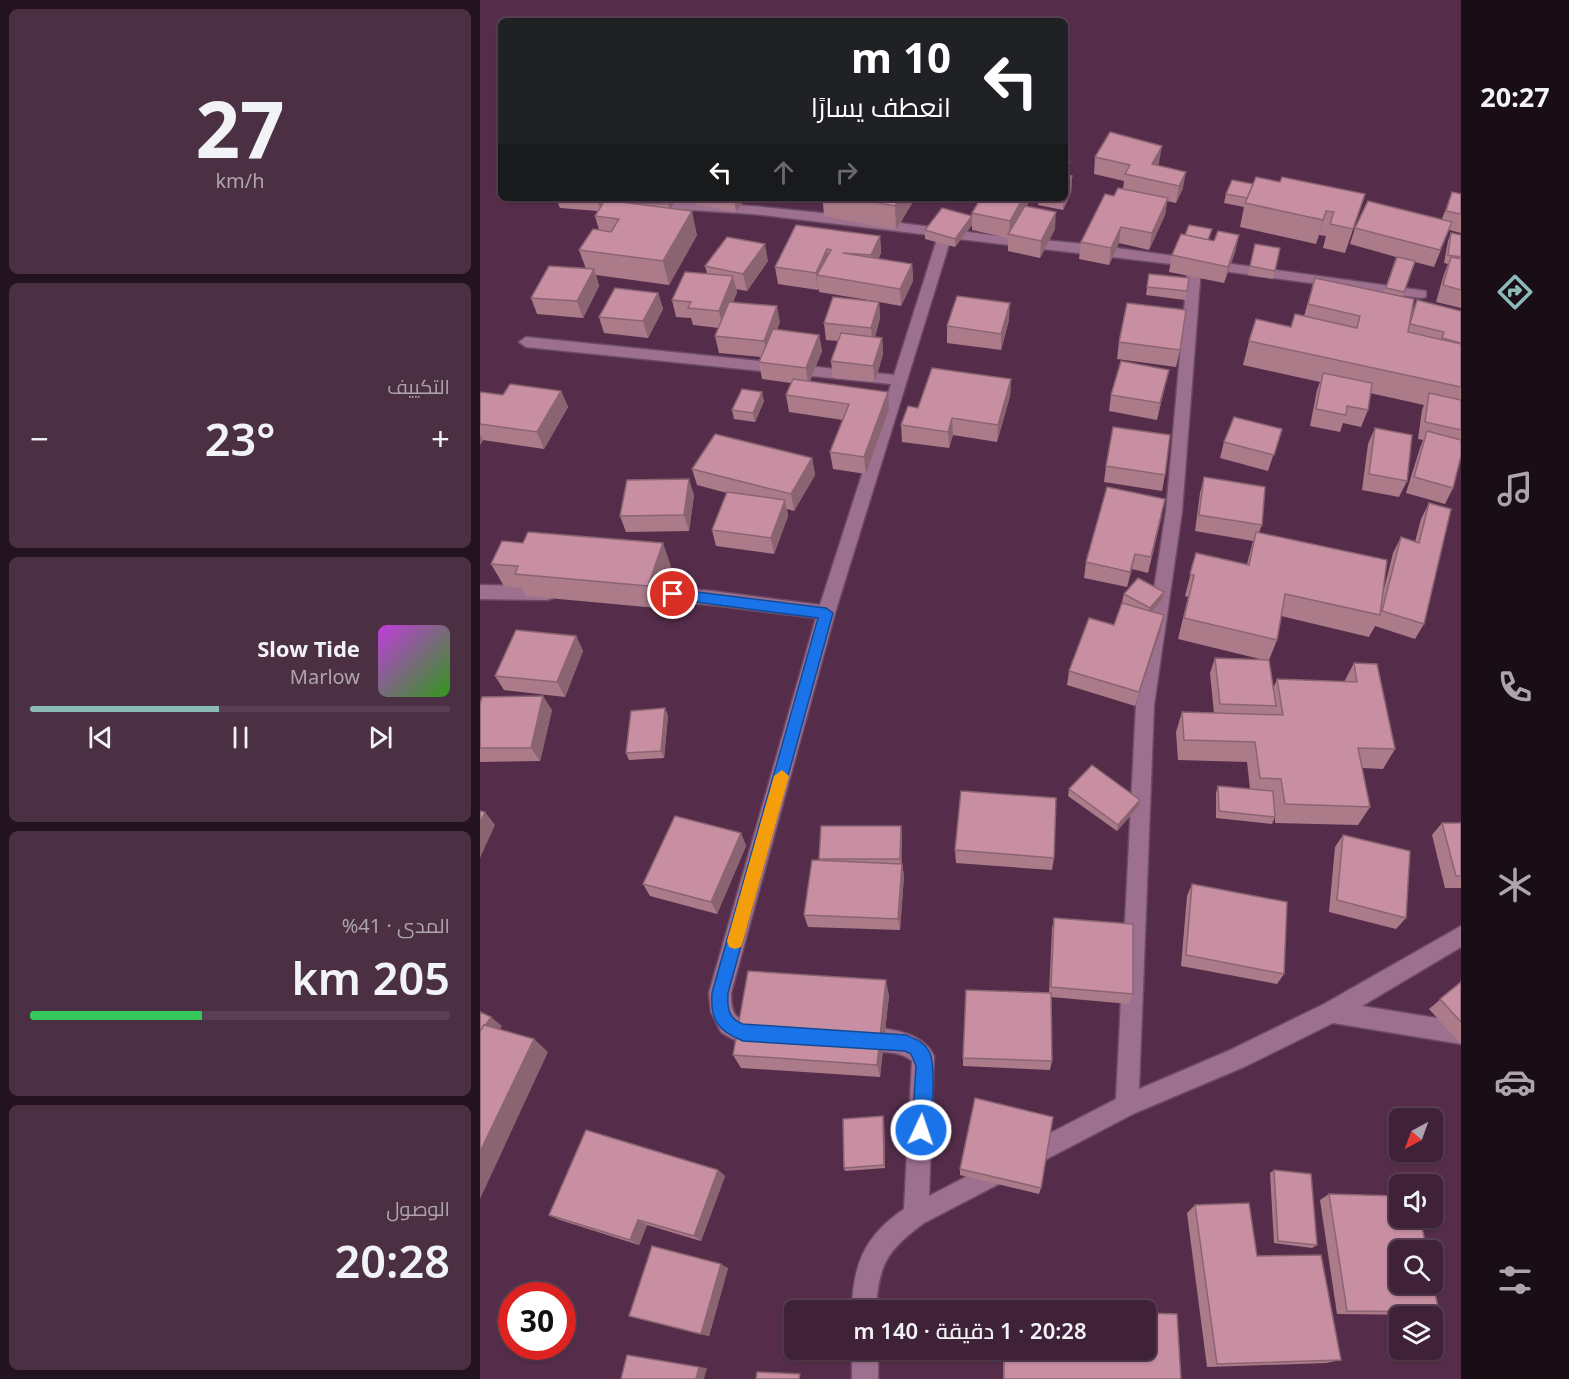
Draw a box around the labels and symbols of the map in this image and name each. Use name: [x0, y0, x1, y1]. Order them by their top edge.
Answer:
pin: [647, 568, 698, 619]
position arrow: [889, 1098, 953, 1162]
north arrow: [1389, 1108, 1443, 1162]
speed limit sign: 30: [498, 1282, 576, 1360]

